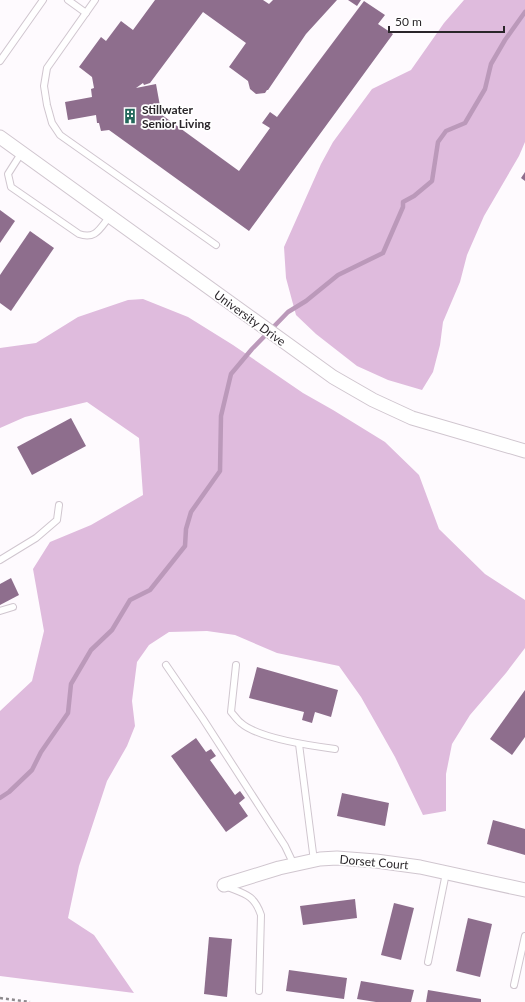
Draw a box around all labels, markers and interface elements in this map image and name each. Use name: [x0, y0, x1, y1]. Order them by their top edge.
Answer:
scale bar: [389, 8, 504, 34]
text: 50 m: [395, 14, 422, 29]
place label: Stillwater Senior Living: [142, 102, 211, 131]
building icon: Stillwater Senior Living: [121, 107, 139, 125]
street label: University Drive: [211, 287, 289, 349]
street label: Dorset Court: [339, 852, 410, 873]

